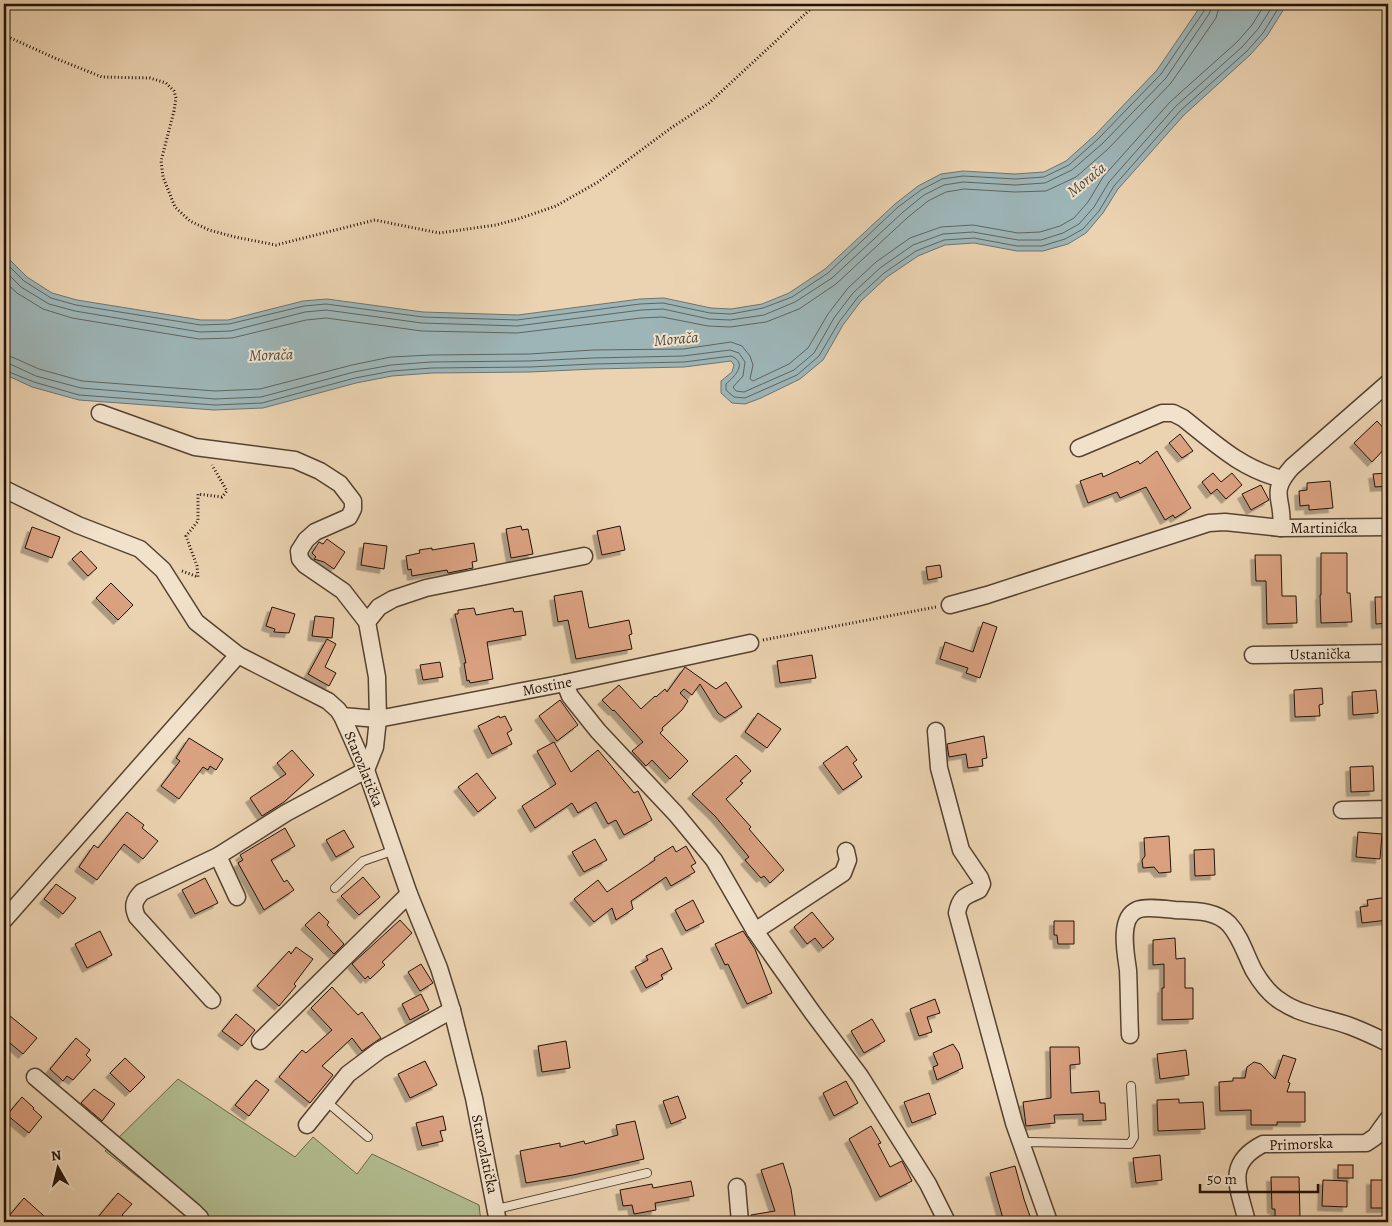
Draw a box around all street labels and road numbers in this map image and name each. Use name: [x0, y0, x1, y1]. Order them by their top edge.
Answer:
street label: Martinićka: [1290, 518, 1358, 538]
street label: Ustanička: [1289, 643, 1351, 665]
street label: Mostine: [521, 671, 574, 701]
street label: Starozlatička: [340, 728, 388, 810]
street label: Starozlatička: [467, 1113, 503, 1195]
street label: Primorska: [1269, 1133, 1333, 1155]

